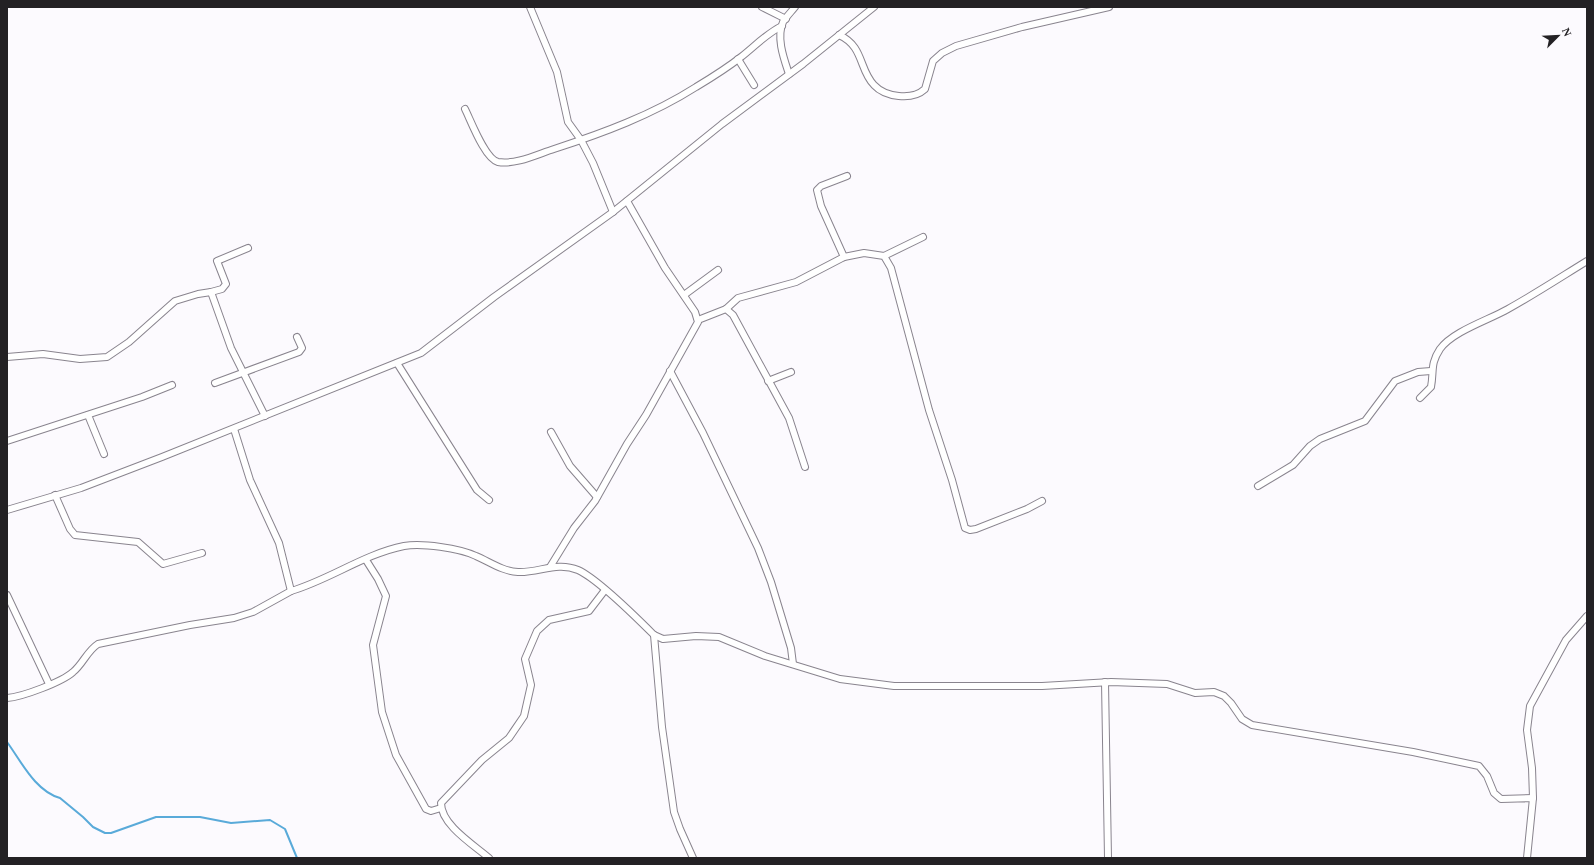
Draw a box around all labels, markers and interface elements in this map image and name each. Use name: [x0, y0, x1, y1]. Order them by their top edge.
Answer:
north arrow: [1538, 16, 1578, 56]
text: N: [1560, 26, 1574, 38]

